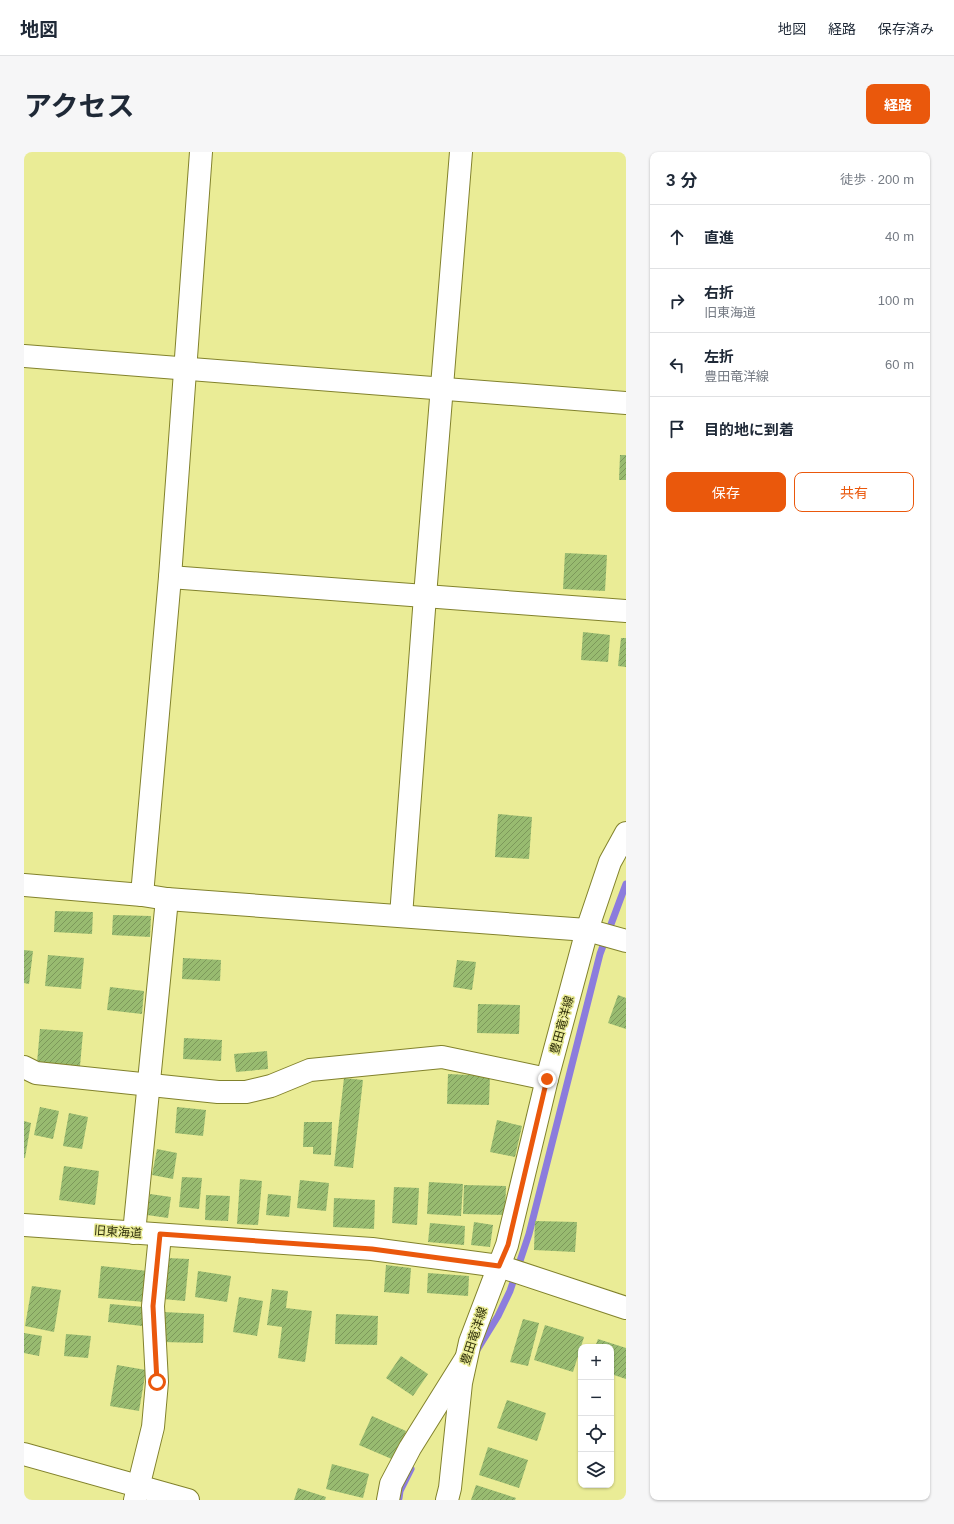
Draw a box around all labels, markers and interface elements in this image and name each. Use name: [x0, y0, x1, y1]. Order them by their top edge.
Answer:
text: 地図: [20, 19, 58, 40]
text: 地図: [778, 21, 806, 37]
text: 経路: [828, 21, 856, 37]
text: 保存済み: [878, 21, 934, 37]
button: 経路: [866, 84, 930, 124]
text: アクセス: [24, 91, 135, 122]
text: 3 分: [666, 171, 697, 190]
text: 徒歩 · 200 m: [840, 172, 914, 187]
icon: ahead: [666, 226, 688, 248]
text: 直進: [704, 229, 734, 246]
text: 40 m: [885, 229, 914, 244]
text: 右折: [704, 284, 734, 301]
icon: right: [666, 290, 688, 312]
text: 100 m: [878, 293, 914, 308]
text: 旧東海道: [704, 305, 756, 320]
text: 左折: [704, 348, 734, 365]
icon: left: [666, 354, 688, 376]
text: 60 m: [885, 357, 914, 372]
text: 豊田竜洋線: [704, 369, 769, 384]
icon: arrive: [666, 418, 688, 440]
text: 目的地に到着: [704, 421, 794, 438]
button: 保存: [666, 472, 786, 512]
button: 共有: [794, 472, 914, 512]
street label: 豊田竜洋線: [547, 994, 577, 1056]
route end: [538, 1070, 556, 1088]
street label: 旧東海道: [94, 1223, 142, 1241]
street label: 豊田竜洋線: [458, 1305, 490, 1367]
map controls: [578, 1344, 614, 1488]
button: +: [578, 1344, 614, 1380]
route start: [148, 1373, 166, 1391]
button: −: [578, 1380, 614, 1416]
button: locate: [578, 1416, 614, 1452]
button: layers: [578, 1452, 614, 1488]

